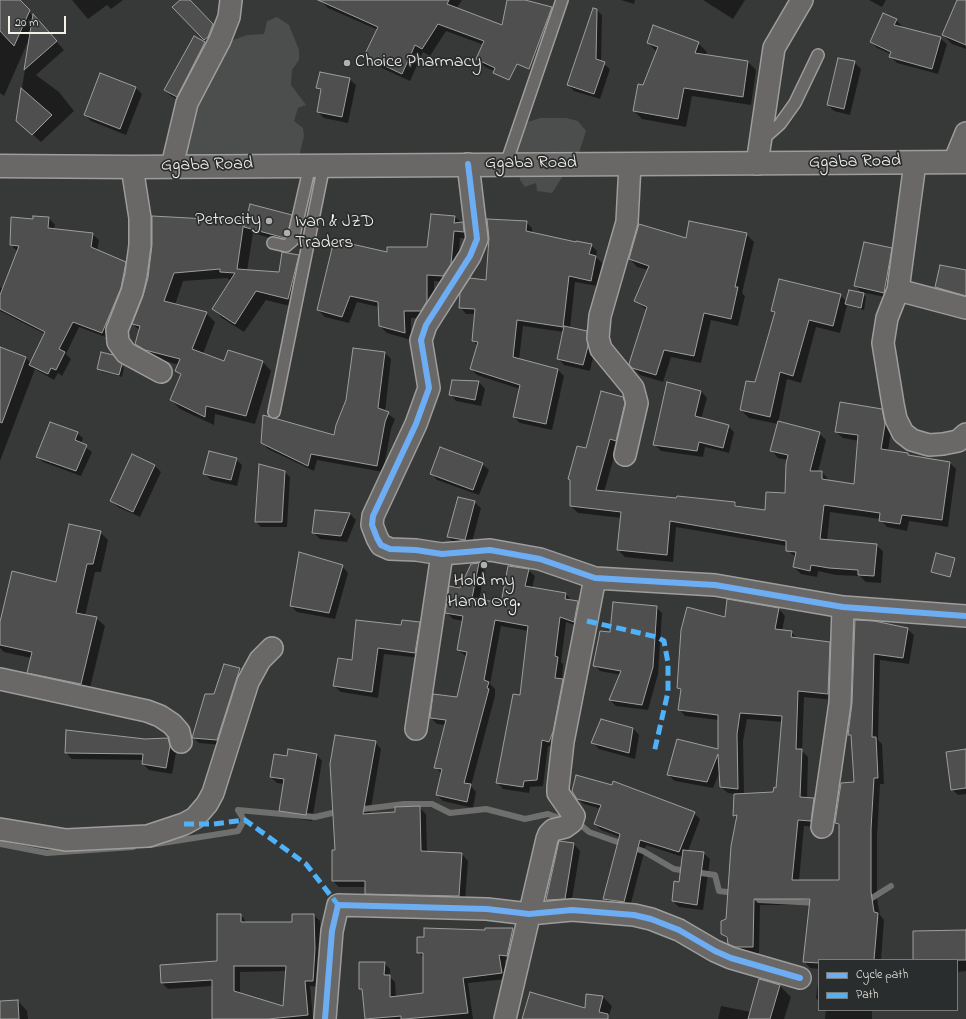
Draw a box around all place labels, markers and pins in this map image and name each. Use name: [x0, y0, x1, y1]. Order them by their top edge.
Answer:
place label: Choice Pharmacy: [355, 52, 481, 74]
marker: Choice Pharmacy: [342, 58, 352, 68]
place label: Petrocity: [195, 210, 261, 232]
place label: Ivan & JZD Traders: [295, 212, 374, 254]
marker: Petrocity: [264, 216, 274, 226]
marker: Ivan & JZD Traders: [282, 228, 292, 238]
marker: Hold my Hand Org.: [479, 560, 489, 570]
place label: Hold my Hand Org.: [448, 571, 520, 614]

